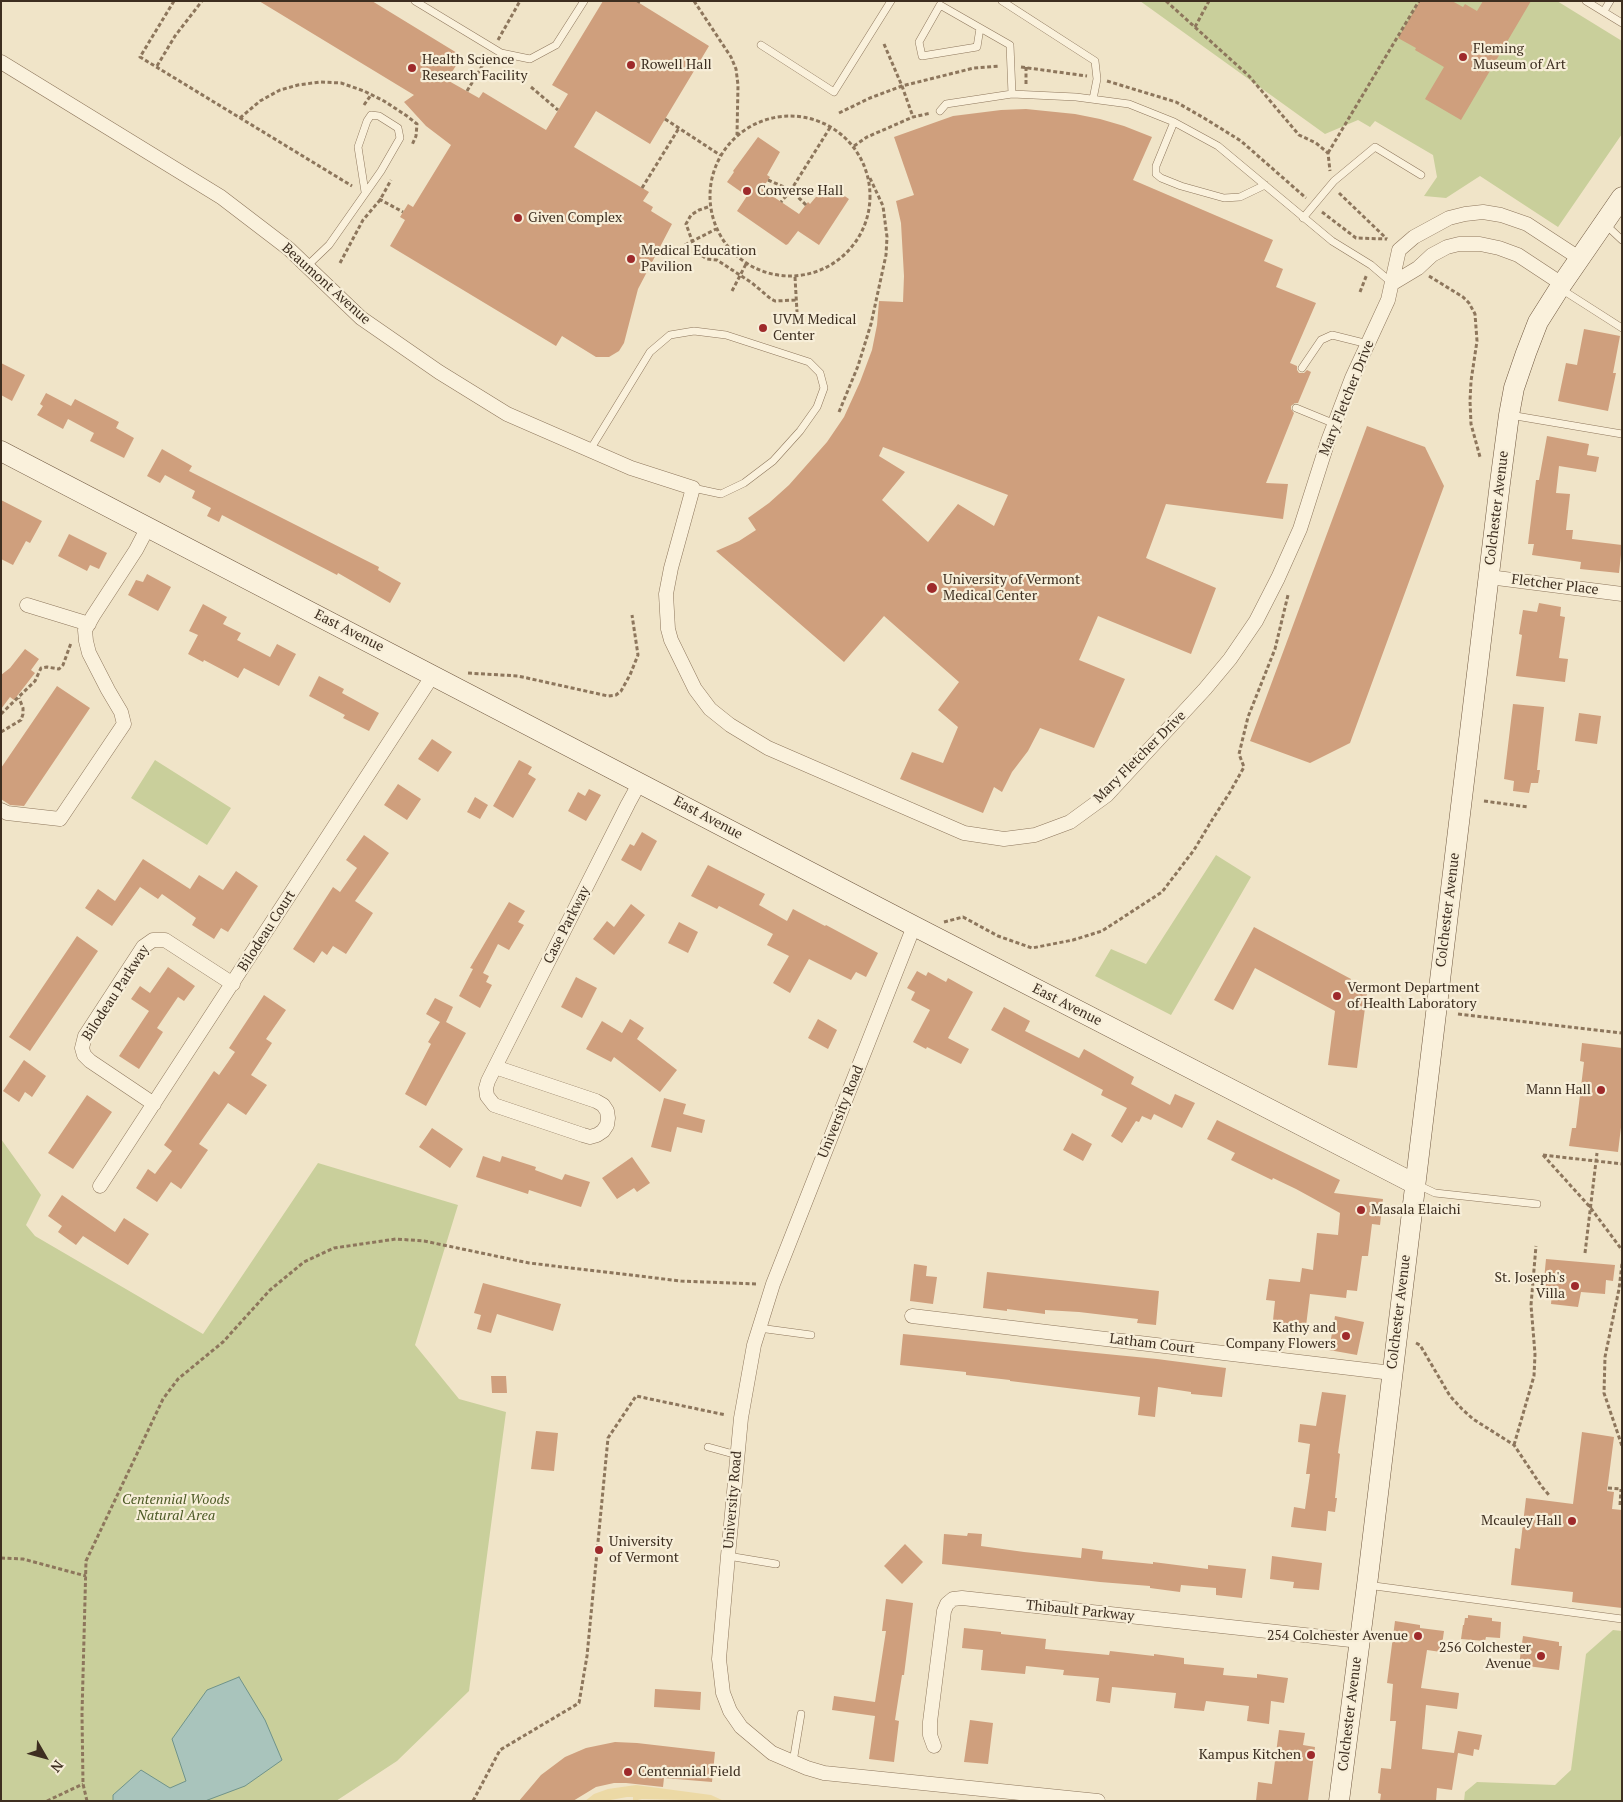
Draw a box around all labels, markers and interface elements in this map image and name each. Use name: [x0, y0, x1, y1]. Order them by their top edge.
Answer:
place label: Fleming Museum of Art: [1473, 41, 1566, 74]
marker: Fleming Museum of Art: [1457, 51, 1469, 63]
place label: Health Science Research Facility: [422, 52, 527, 84]
place label: Rowell Hall: [641, 57, 712, 73]
marker: Rowell Hall: [625, 59, 637, 71]
marker: Health Science Research Facility: [406, 62, 418, 74]
place label: Converse Hall: [757, 183, 843, 199]
marker: Converse Hall: [741, 185, 753, 197]
place label: Given Complex: [528, 210, 622, 226]
marker: Given Complex: [512, 212, 524, 224]
street label: Beaumont Avenue: [278, 240, 374, 328]
place label: Medical Education Pavilion: [641, 243, 756, 276]
marker: Medical Education Pavilion: [625, 253, 637, 265]
place label: UVM Medical Center: [773, 312, 856, 344]
marker: UVM Medical Center: [757, 322, 769, 334]
street label: Mary Fletcher Drive: [1316, 338, 1378, 458]
street label: Colchester Avenue: [1482, 450, 1512, 566]
street label: Fletcher Place: [1511, 571, 1599, 599]
place label: University of Vermont Medical Center: [943, 572, 1080, 604]
marker: University of Vermont Medical Center: [925, 581, 939, 595]
street label: East Avenue: [311, 606, 387, 656]
street label: Mary Fletcher Drive: [1090, 707, 1190, 807]
street label: East Avenue: [671, 793, 745, 843]
street label: Colchester Avenue: [1433, 852, 1463, 968]
street label: Case Parkway: [540, 883, 594, 967]
street label: Bilodeau Court: [235, 887, 299, 975]
street label: Bilodeau Parkway: [79, 942, 153, 1044]
street label: East Avenue: [1029, 980, 1105, 1030]
place label: Vermont Department of Health Laboratory: [1347, 980, 1480, 1012]
marker: Vermont Department of Health Laboratory: [1331, 990, 1343, 1002]
street label: University Road: [815, 1063, 867, 1161]
place label: Mann Hall: [1526, 1082, 1591, 1098]
marker: Mann Hall: [1595, 1084, 1607, 1096]
place label: Masala Elaichi: [1371, 1202, 1461, 1218]
marker: Masala Elaichi: [1355, 1204, 1367, 1216]
street label: Colchester Avenue: [1384, 1254, 1414, 1370]
place label: St. Joseph's Villa: [1494, 1270, 1565, 1302]
marker: St. Joseph's Villa: [1569, 1280, 1581, 1292]
place label: Kathy and Company Flowers: [1226, 1320, 1336, 1352]
street label: Latham Court: [1108, 1330, 1196, 1358]
marker: Kathy and Company Flowers: [1340, 1330, 1352, 1342]
street label: University Road: [720, 1450, 746, 1550]
park label: Centennial Woods Natural Area: [122, 1492, 230, 1524]
place label: Mcauley Hall: [1481, 1513, 1562, 1529]
marker: Mcauley Hall: [1566, 1515, 1578, 1527]
place label: University of Vermont: [609, 1534, 679, 1566]
marker: University of Vermont: [593, 1544, 605, 1556]
street label: Thibault Parkway: [1025, 1597, 1135, 1625]
place label: 254 Colchester Avenue: [1267, 1628, 1408, 1644]
marker: 254 Colchester Avenue: [1412, 1630, 1424, 1642]
place label: 256 Colchester Avenue: [1439, 1640, 1531, 1672]
marker: 256 Colchester Avenue: [1535, 1650, 1547, 1662]
street label: Colchester Avenue: [1335, 1656, 1365, 1772]
north arrow: [20, 1732, 70, 1782]
place label: Kampus Kitchen: [1199, 1747, 1301, 1763]
marker: Kampus Kitchen: [1305, 1749, 1317, 1761]
text: N: [46, 1757, 68, 1777]
place label: Centennial Field: [638, 1764, 741, 1780]
marker: Centennial Field: [622, 1766, 634, 1778]

